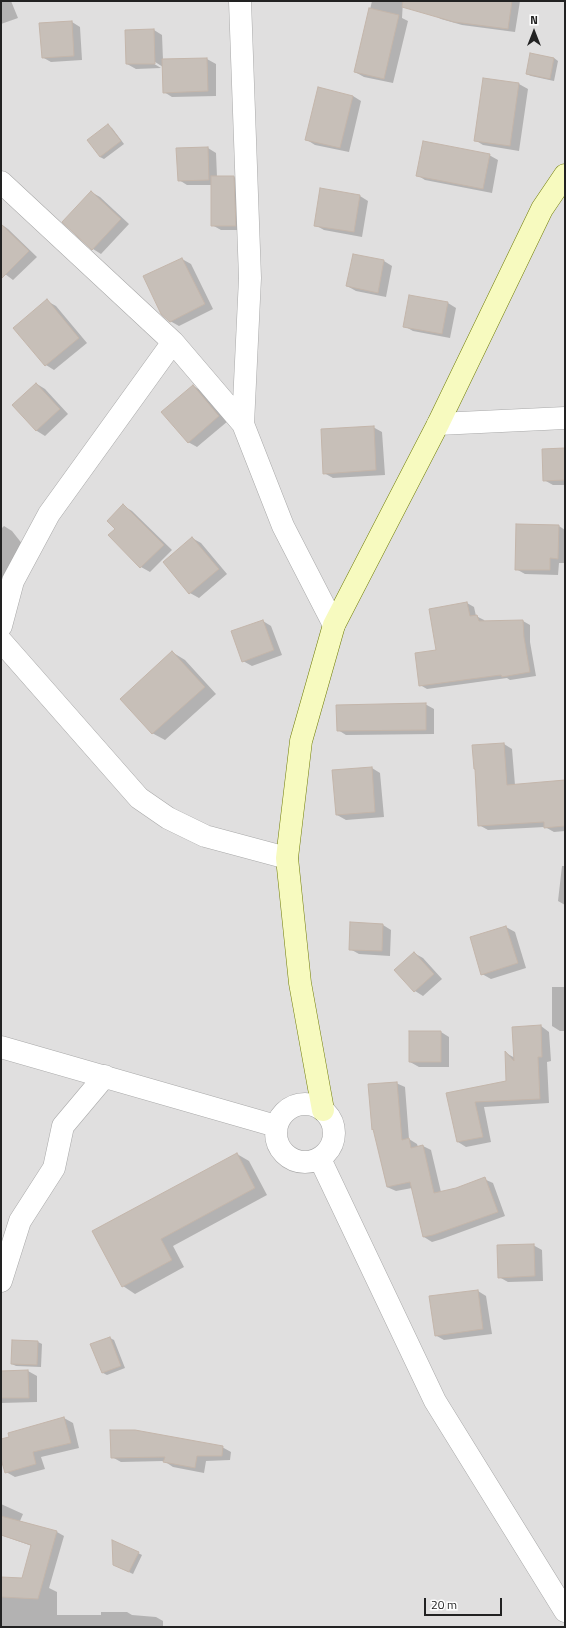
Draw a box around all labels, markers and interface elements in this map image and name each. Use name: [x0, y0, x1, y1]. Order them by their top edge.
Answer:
north arrow: [514, 12, 554, 52]
text: N: [530, 12, 538, 28]
scale bar: [426, 1590, 504, 1616]
text: 20 m: [431, 1595, 457, 1614]

